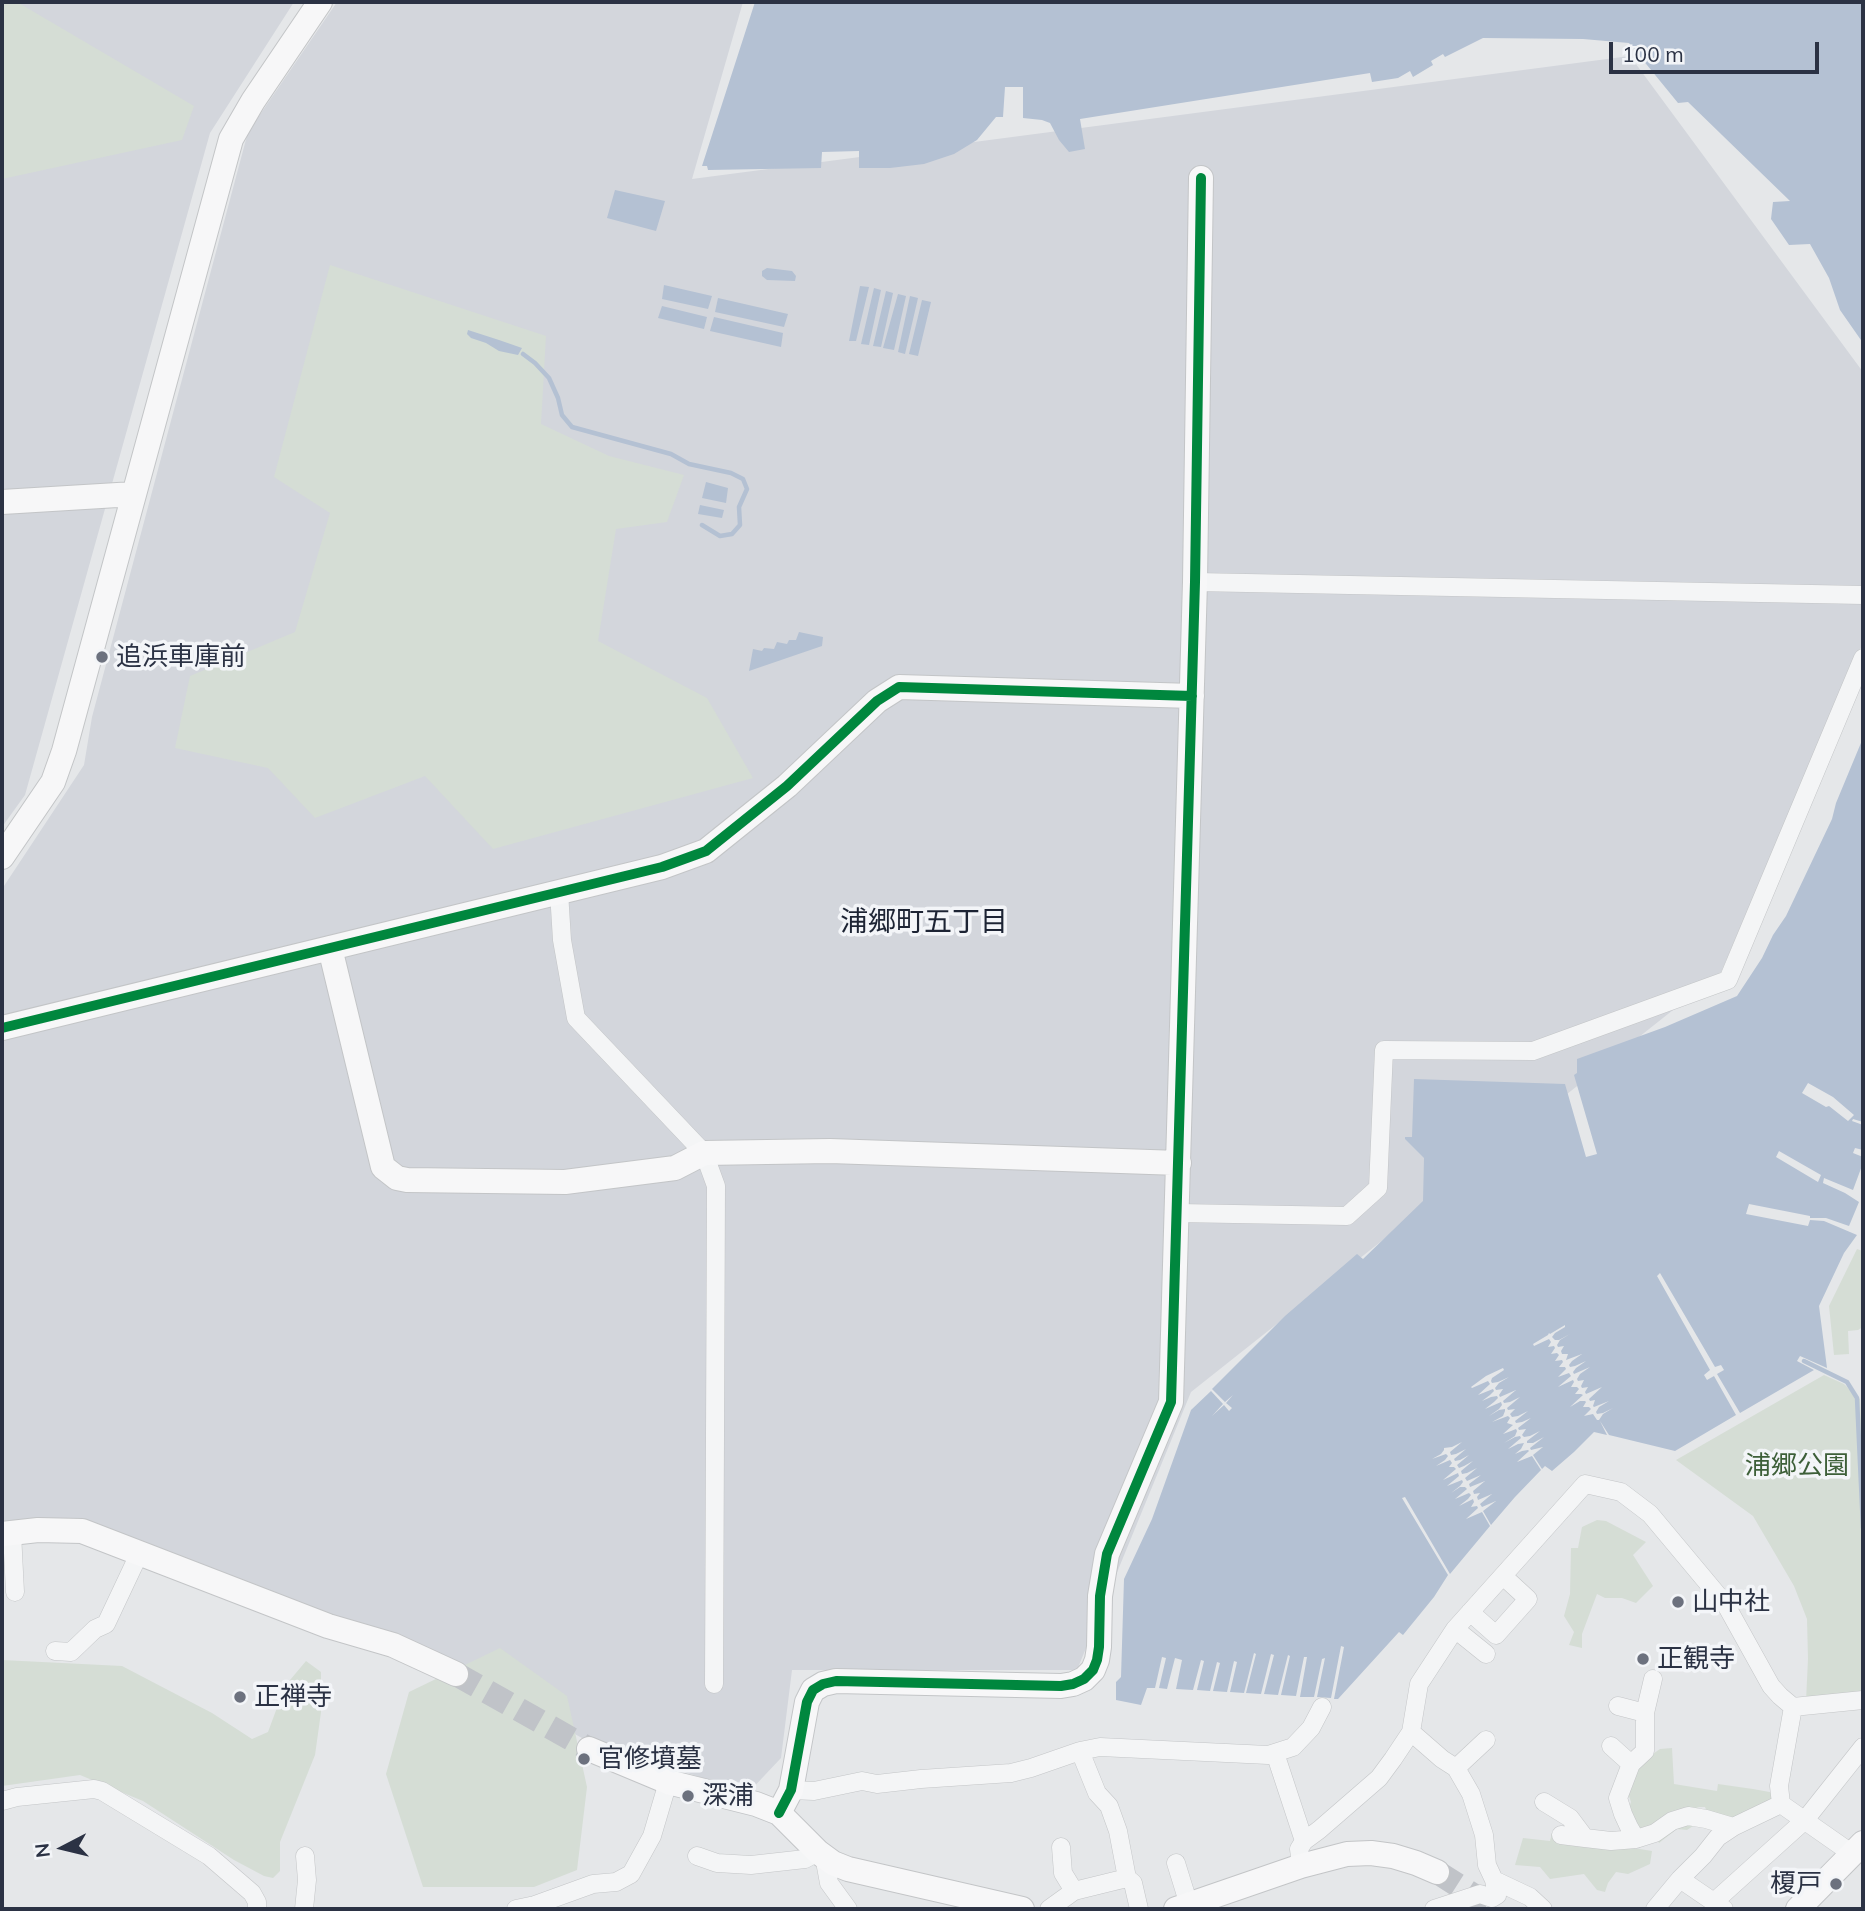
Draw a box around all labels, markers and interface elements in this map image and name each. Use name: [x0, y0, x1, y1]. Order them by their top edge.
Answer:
scale bar: [1613, 28, 1823, 72]
text: 100 m: [1622, 41, 1684, 67]
place label: 追浜車庫前: [116, 641, 246, 673]
marker: 追浜車庫前: [94, 649, 110, 665]
district label: 浦郷町五丁目: [840, 906, 1008, 940]
park label: 浦郷公園: [1745, 1450, 1849, 1482]
place label: 山中社: [1692, 1586, 1770, 1618]
marker: 山中社: [1670, 1594, 1686, 1610]
place label: 正観寺: [1657, 1643, 1735, 1675]
marker: 正観寺: [1635, 1651, 1651, 1667]
place label: 正禅寺: [254, 1681, 332, 1713]
marker: 正禅寺: [232, 1689, 248, 1705]
place label: 官修墳墓: [598, 1743, 702, 1775]
marker: 官修墳墓: [576, 1751, 592, 1767]
place label: 深浦: [702, 1780, 754, 1812]
marker: 深浦: [680, 1788, 696, 1804]
north arrow: [28, 1813, 98, 1883]
text: N: [29, 1842, 55, 1859]
place label: 榎戸: [1770, 1868, 1822, 1900]
marker: 榎戸: [1828, 1876, 1844, 1892]

